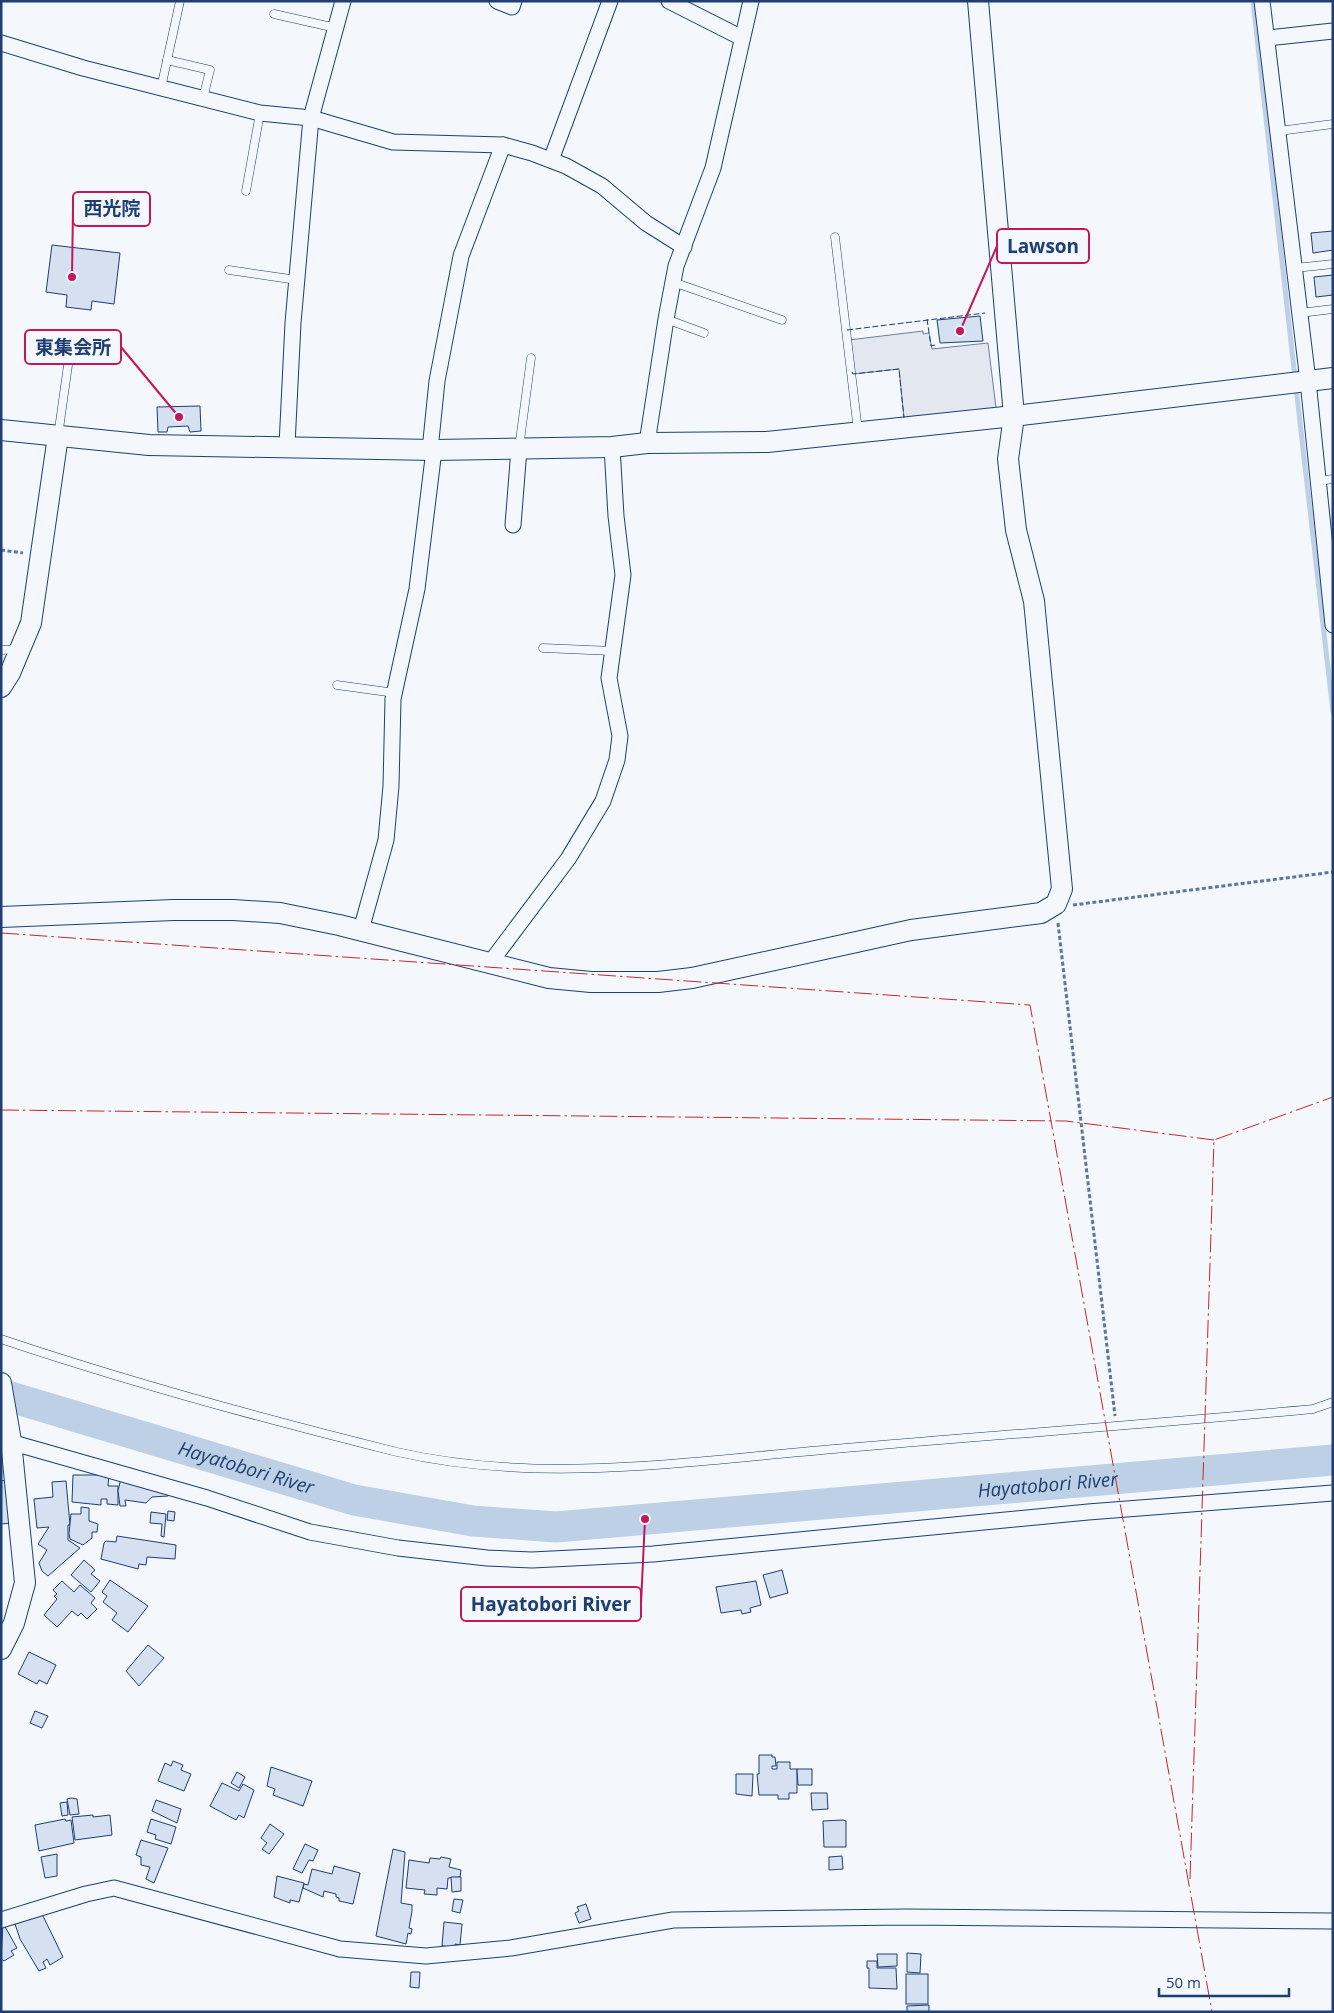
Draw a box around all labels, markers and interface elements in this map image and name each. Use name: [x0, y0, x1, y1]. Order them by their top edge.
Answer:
callout: 西光院: [73, 192, 150, 226]
text: 西光院: [83, 195, 141, 221]
callout: Lawson: [997, 229, 1089, 263]
text: Lawson: [1007, 233, 1079, 259]
callout: 東集会所: [25, 330, 121, 364]
text: 東集会所: [35, 334, 111, 360]
water label: Hayatobori River: [175, 1435, 319, 1501]
water label: Hayatobori River: [976, 1465, 1120, 1504]
callout: Hayatobori River: [461, 1587, 641, 1621]
text: Hayatobori River: [471, 1591, 632, 1617]
scale bar: [1159, 1966, 1289, 1998]
text: 50 m: [1166, 1972, 1201, 1992]

